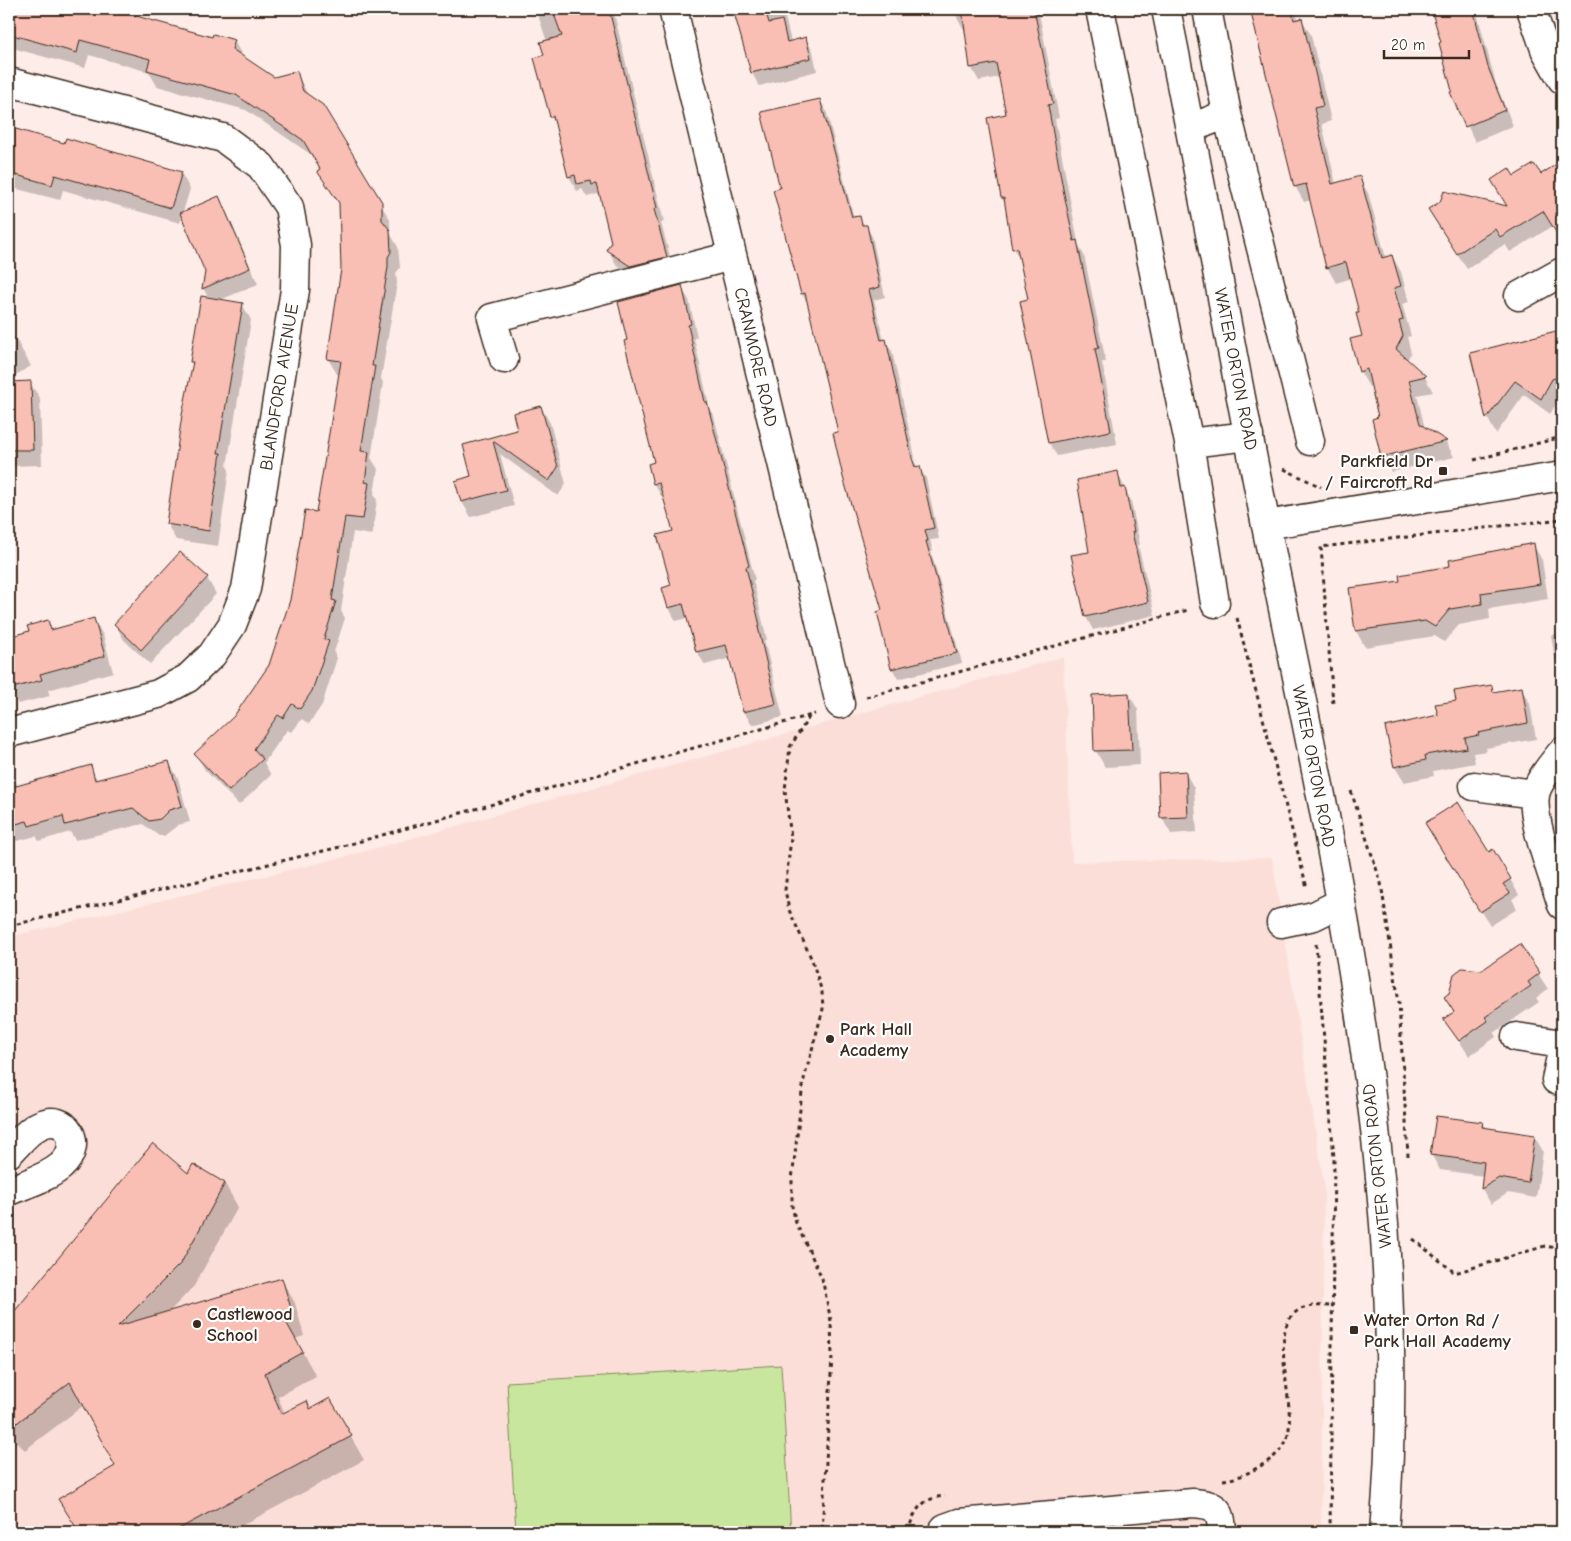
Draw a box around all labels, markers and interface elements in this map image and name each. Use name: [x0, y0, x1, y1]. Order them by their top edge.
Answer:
scale bar: [1384, 28, 1468, 60]
text: 20 m: [1391, 36, 1425, 54]
street label: CRANMORE ROAD: [729, 285, 782, 429]
street label: WATER ORTON ROAD: [1209, 286, 1262, 452]
street label: BLANDFORD AVENUE: [256, 302, 303, 472]
place label: Parkfield Dr / Faircroft Rd: [1325, 451, 1434, 493]
marker: Parkfield Dr / Faircroft Rd: [1437, 465, 1449, 477]
street label: WATER ORTON ROAD: [1287, 683, 1340, 849]
place label: Park Hall Academy: [840, 1019, 912, 1061]
marker: Park Hall Academy: [824, 1033, 836, 1045]
street label: WATER ORTON ROAD: [1358, 1083, 1397, 1249]
place label: Castlewood School: [207, 1304, 293, 1346]
place label: Water Orton Rd / Park Hall Academy: [1364, 1310, 1512, 1352]
marker: Castlewood School: [191, 1318, 203, 1330]
marker: Water Orton Rd / Park Hall Academy: [1348, 1324, 1360, 1336]

